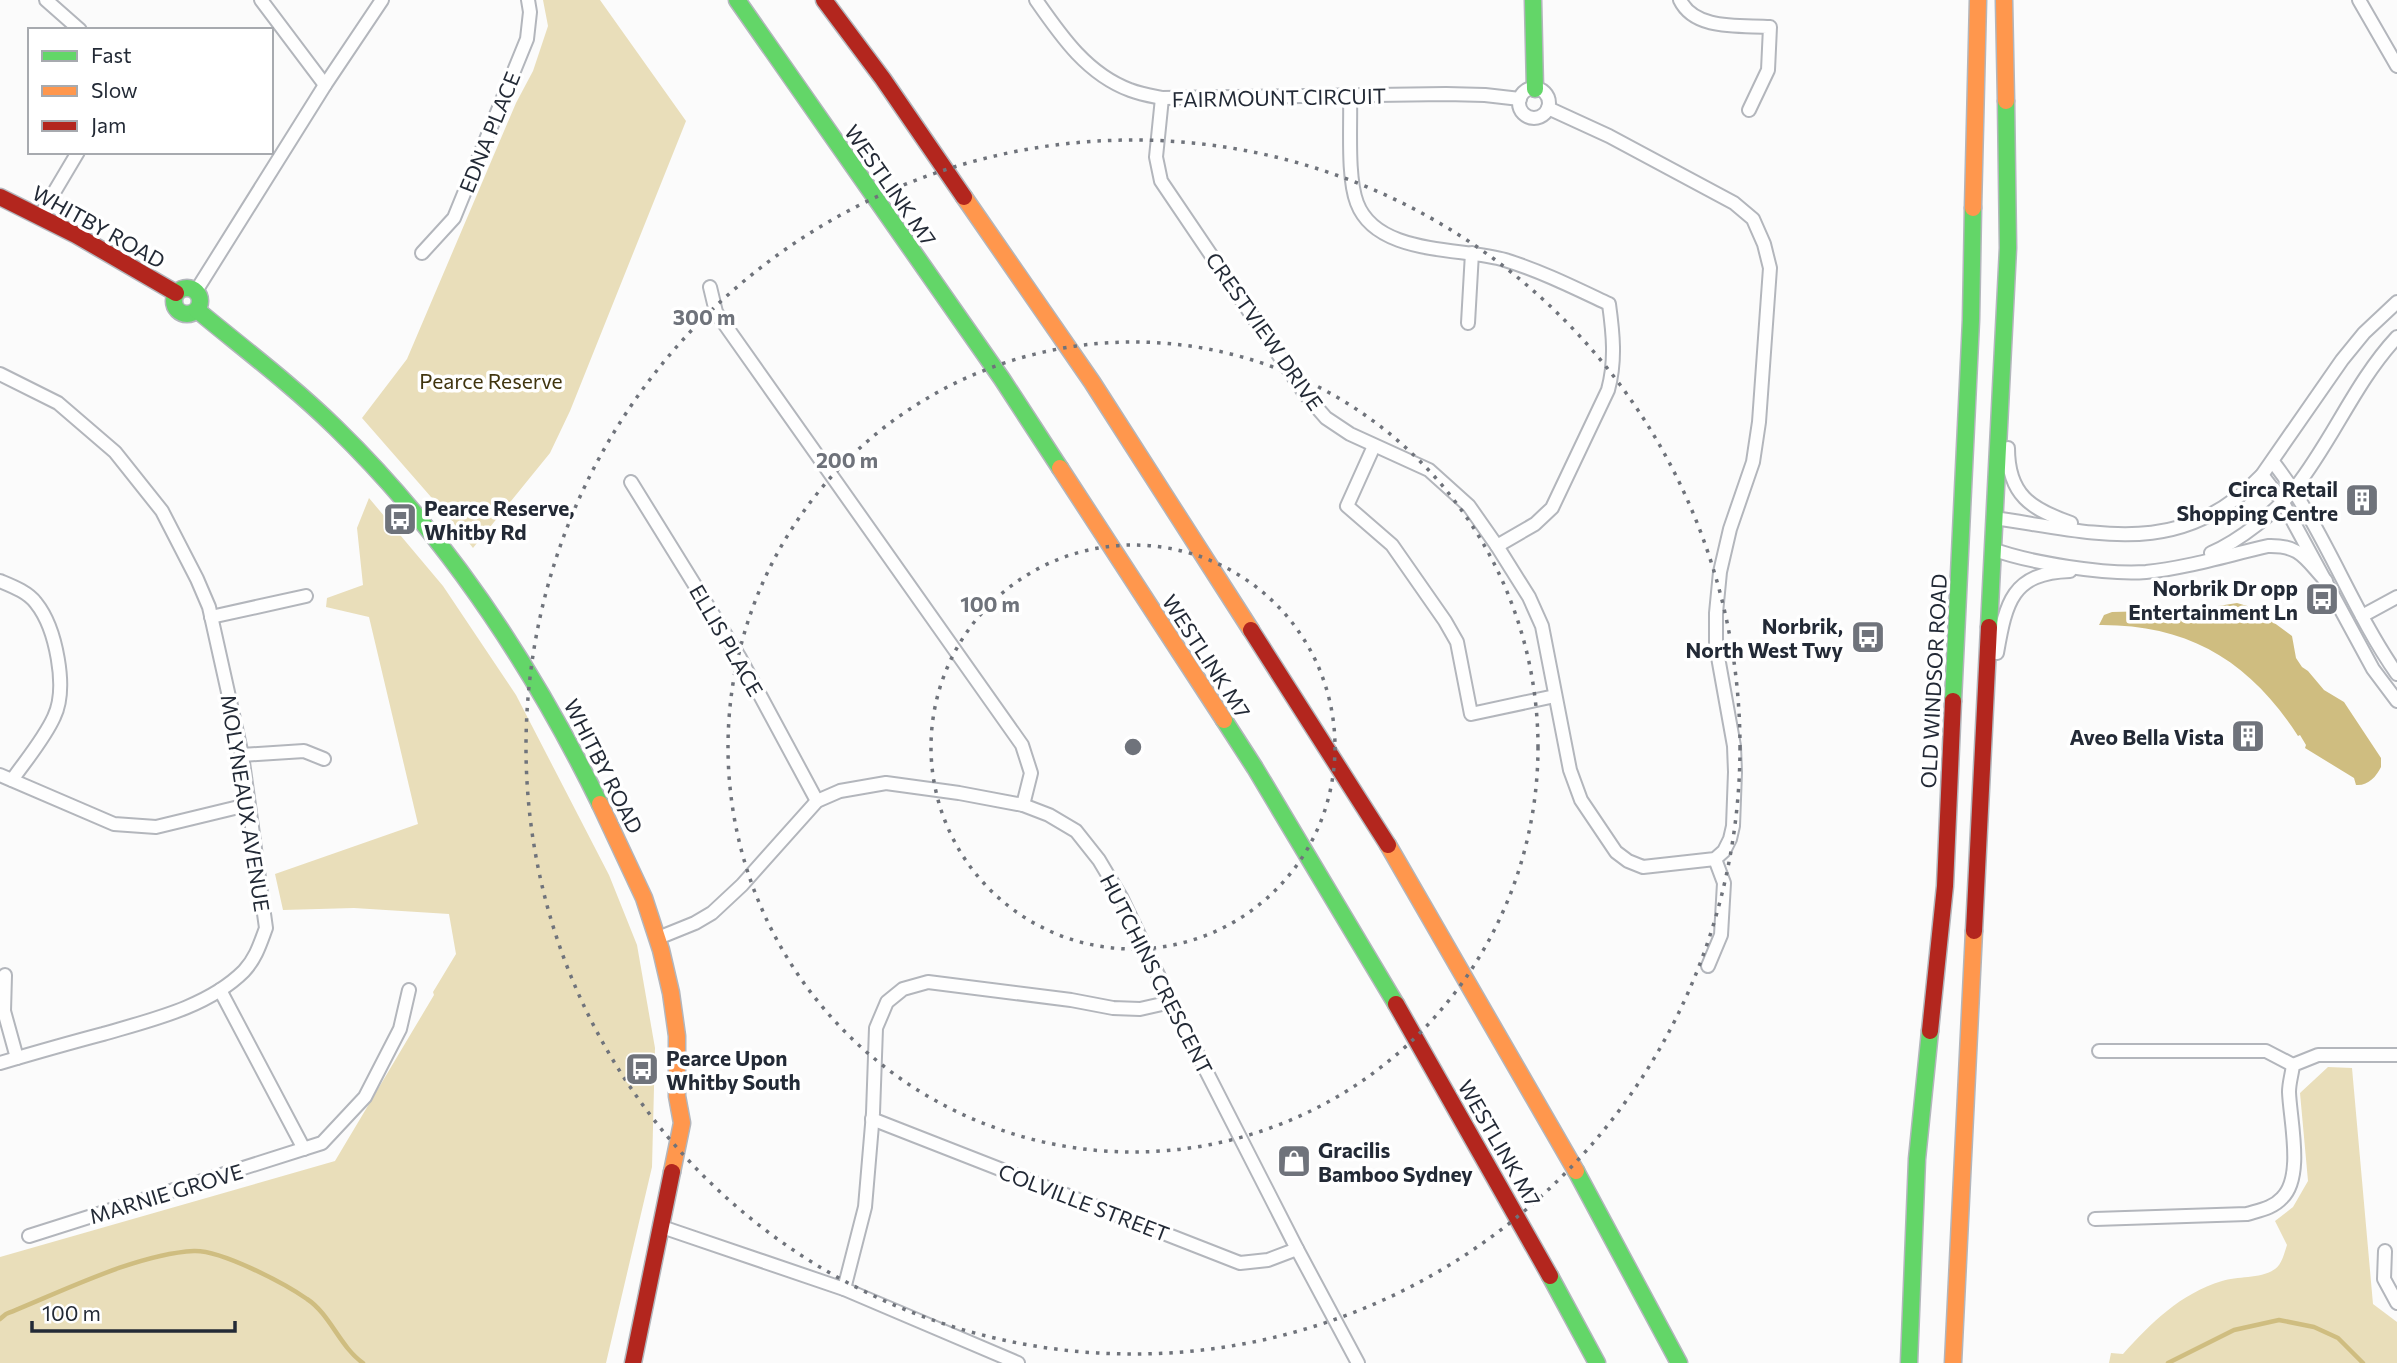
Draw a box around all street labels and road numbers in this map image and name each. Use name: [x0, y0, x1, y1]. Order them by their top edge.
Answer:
street label: EDNA PLACE: [453, 68, 525, 196]
street label: FAIRMOUNT CIRCUIT: [1172, 83, 1386, 111]
street label: WESTLINK M7: [840, 119, 942, 251]
street label: WHITBY ROAD: [28, 179, 170, 273]
street label: CRESTVIEW DRIVE: [1201, 247, 1329, 415]
street label: OLD WINDSOR ROAD: [1915, 573, 1951, 789]
street label: ELLIS PLACE: [685, 580, 769, 700]
street label: WESTLINK M7: [1158, 589, 1256, 723]
street label: MOLYNEAUX AVENUE: [216, 693, 276, 913]
street label: WHITBY ROAD: [559, 695, 649, 837]
street label: HUTCHINS CRESCENT: [1096, 870, 1218, 1078]
street label: WESTLINK M7: [1454, 1075, 1546, 1211]
street label: MARNIE GROVE: [86, 1158, 246, 1228]
street label: COLVILLE STREET: [995, 1158, 1173, 1246]

